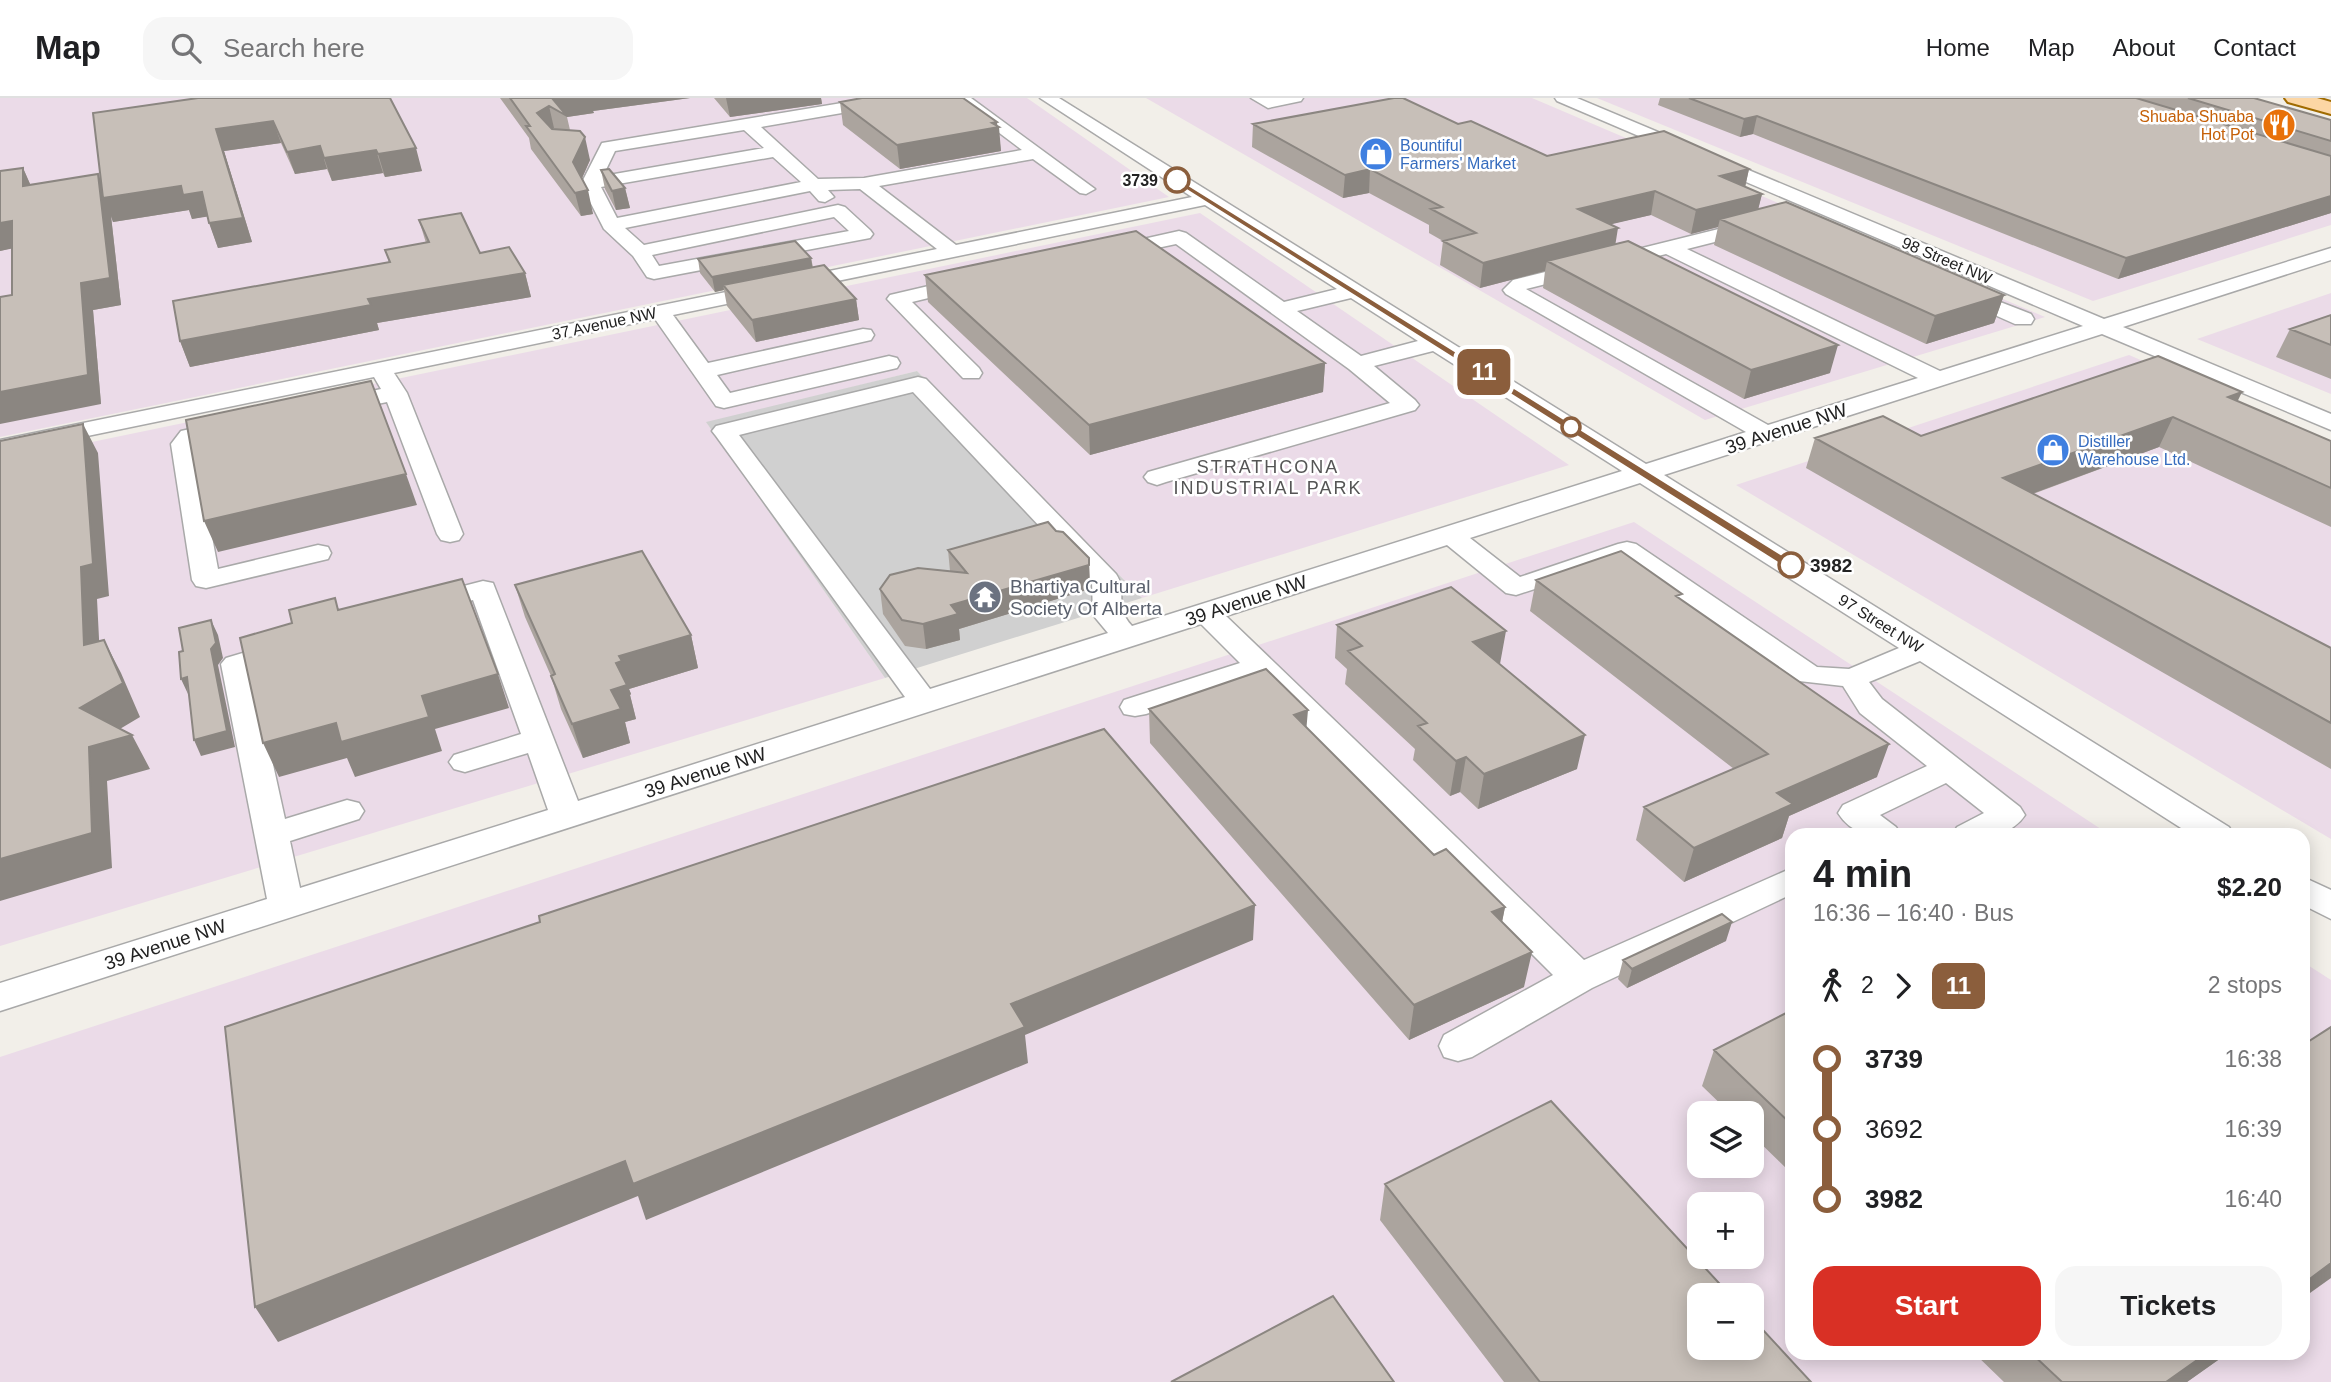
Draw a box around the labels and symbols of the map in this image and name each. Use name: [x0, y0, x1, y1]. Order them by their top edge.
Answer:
restaurant icon: Shuaba Shuaba Hot Pot: [2260, 106, 2298, 144]
place label: Shuaba Shuaba Hot Pot: [2139, 108, 2255, 143]
shop icon: Bountiful Farmers' Market: [1357, 135, 1395, 173]
place label: Bountiful Farmers' Market: [1400, 137, 1517, 172]
marker: 3739: [1164, 167, 1190, 193]
place label: 3739: [1122, 172, 1158, 189]
street label: 98 Street NW: [1899, 234, 1995, 287]
street label: 37 Avenue NW: [550, 304, 659, 343]
line badge: 11: [1452, 349, 1516, 395]
street label: 39 Avenue NW: [1723, 399, 1850, 458]
unlabelled marker: [1561, 417, 1581, 437]
shop icon: Distiller Warehouse Ltd.: [2034, 431, 2072, 469]
place label: Distiller Warehouse Ltd.: [2078, 433, 2190, 468]
district label: STRATHCONA INDUSTRIAL PARK: [1173, 457, 1363, 498]
marker: 3982: [1778, 552, 1804, 578]
place label: 3982: [1810, 555, 1852, 576]
street label: 39 Avenue NW: [1183, 571, 1310, 630]
place label: Bhartiya Cultural Society Of Alberta: [1010, 576, 1163, 619]
temple icon: Bhartiya Cultural Society Of Alberta: [966, 578, 1004, 616]
street label: 97 Street NW: [1836, 591, 1927, 657]
street label: 39 Avenue NW: [642, 743, 769, 802]
street label: 39 Avenue NW: [102, 915, 229, 974]

